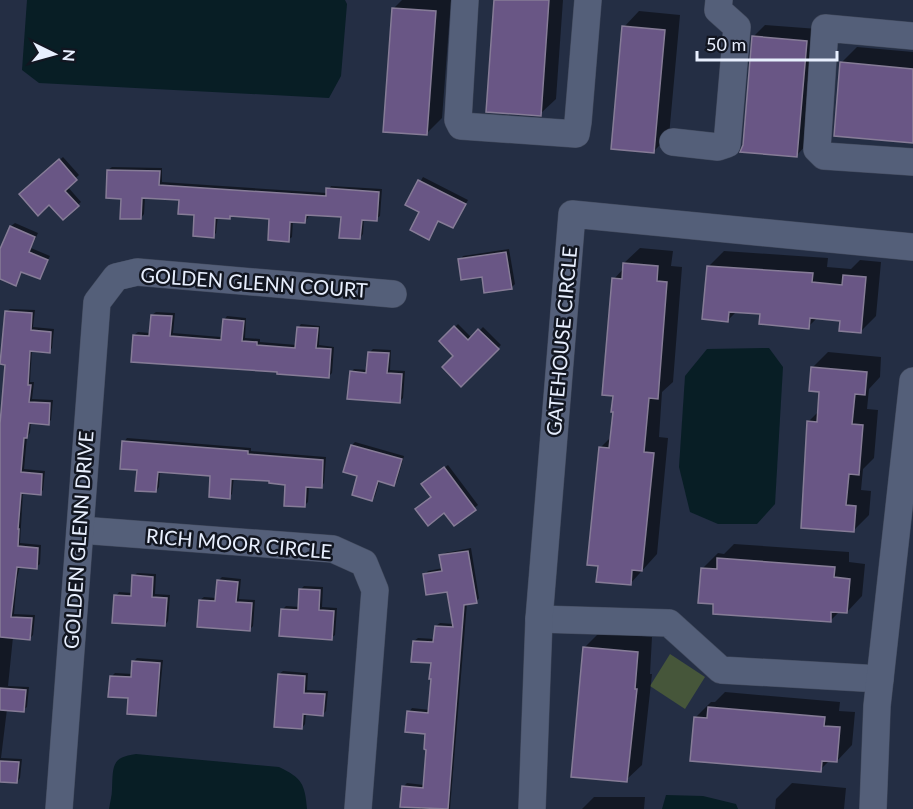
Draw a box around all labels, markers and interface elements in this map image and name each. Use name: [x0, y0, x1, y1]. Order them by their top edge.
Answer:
north arrow: [24, 24, 84, 84]
scale bar: [697, 24, 836, 62]
text: 50 m: [706, 33, 746, 55]
text: N: [59, 48, 79, 62]
street label: GATEHOUSE CIRCLE: [541, 245, 581, 437]
street label: GOLDEN GLENN COURT: [140, 262, 369, 302]
street label: GOLDEN GLENN DRIVE: [58, 430, 98, 650]
street label: RICH MOOR CIRCLE: [145, 523, 333, 563]

